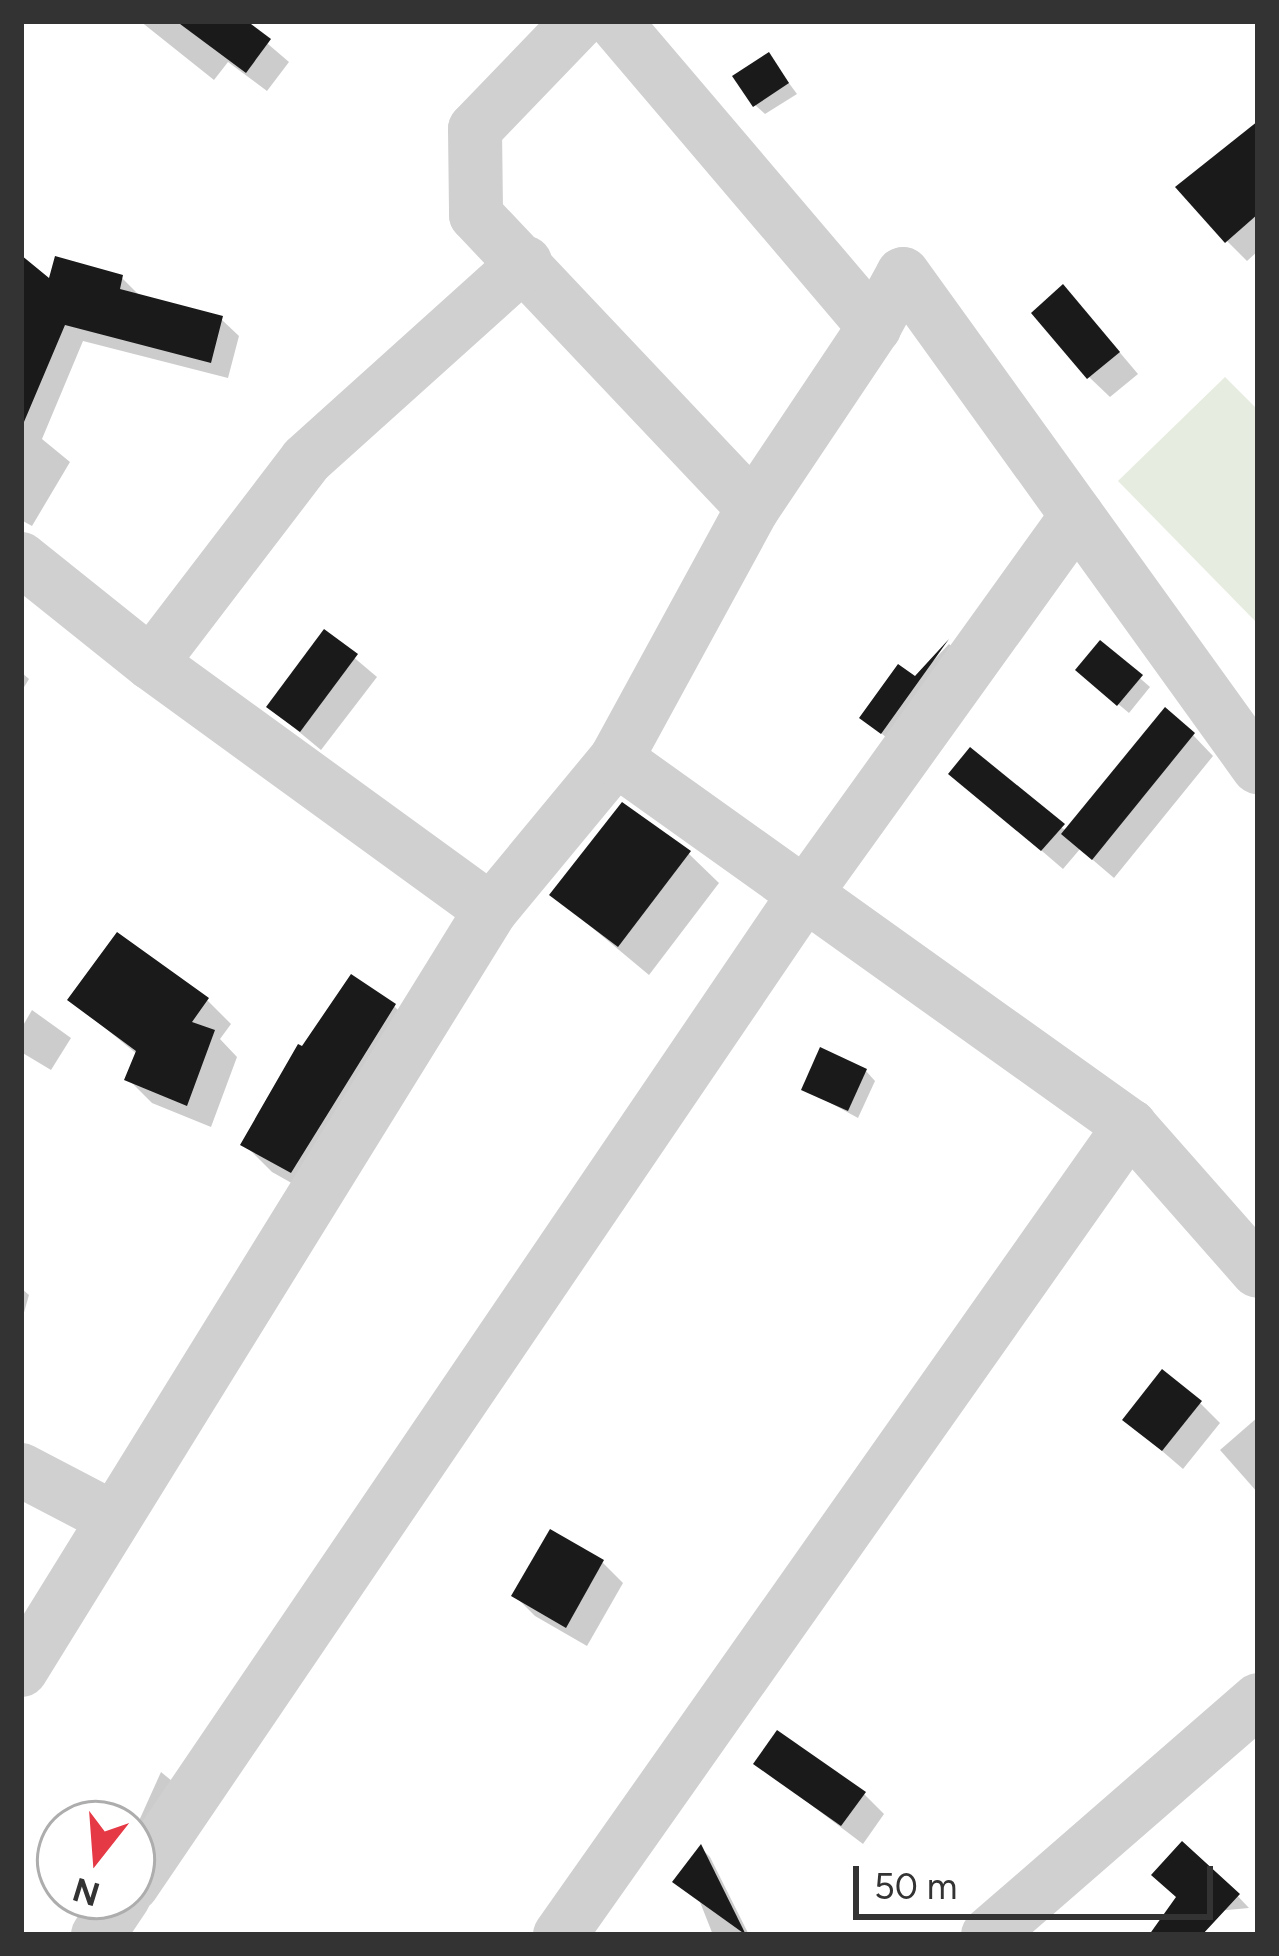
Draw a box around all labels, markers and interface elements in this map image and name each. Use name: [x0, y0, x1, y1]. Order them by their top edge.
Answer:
north arrow: [36, 1800, 156, 1920]
scale bar: [859, 1842, 1219, 1916]
text: 50 m: [874, 1865, 957, 1908]
text: N: [68, 1870, 104, 1914]

